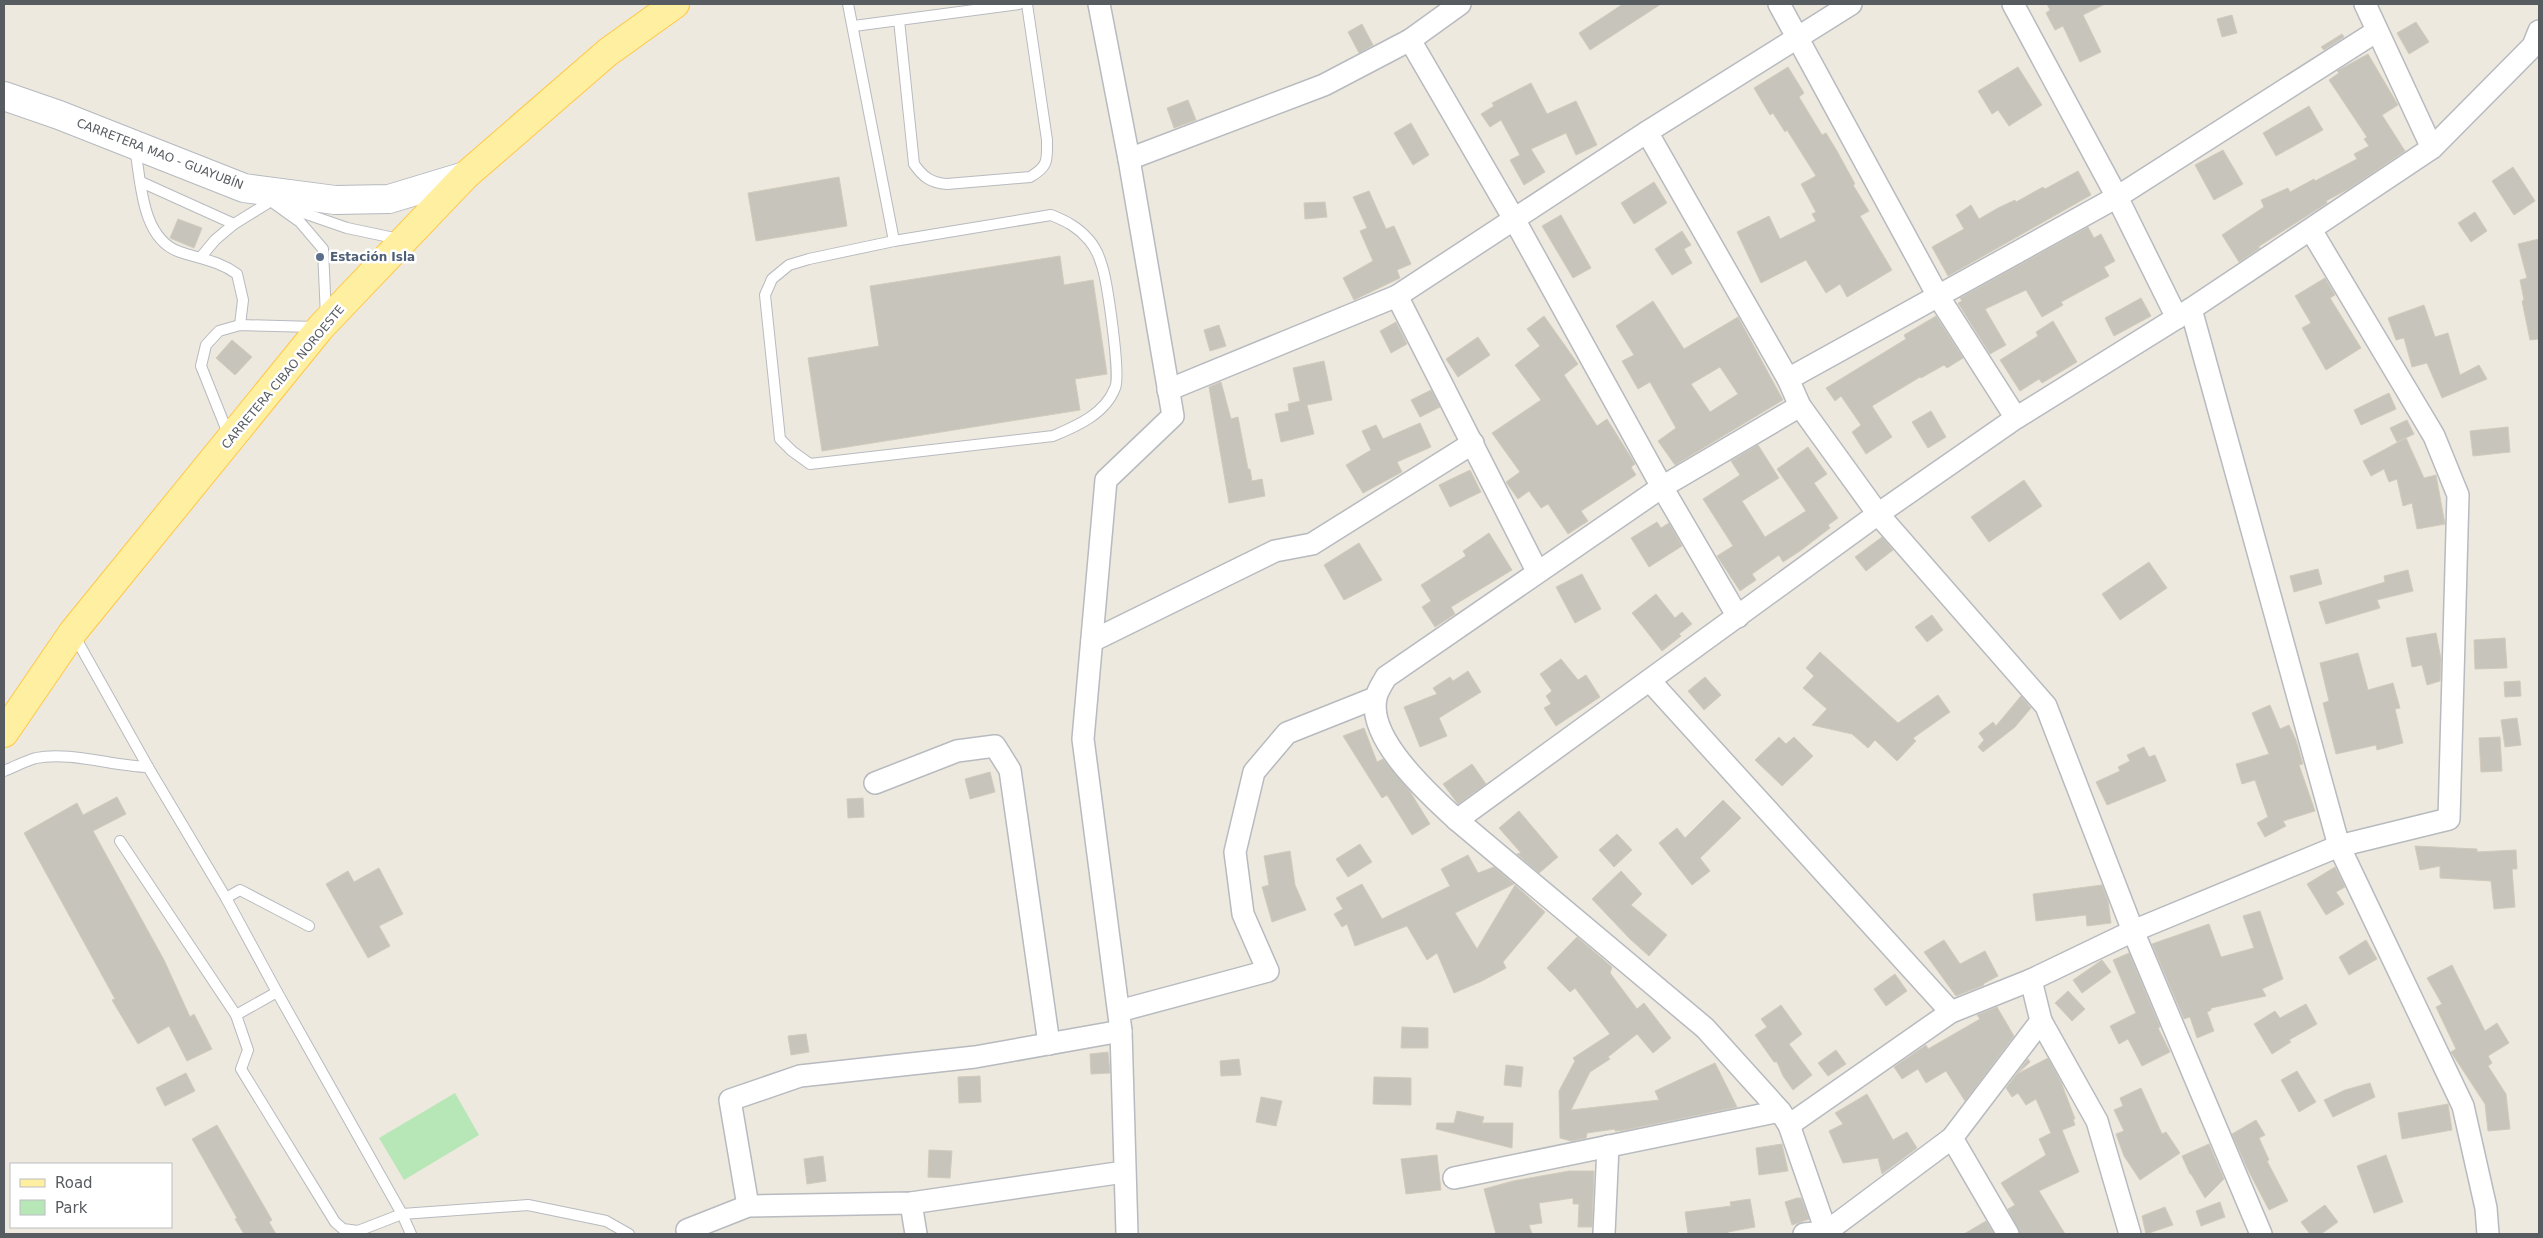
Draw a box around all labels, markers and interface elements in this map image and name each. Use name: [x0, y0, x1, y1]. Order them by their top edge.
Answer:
street label: CARRETERA MAO - GUAYUBÍN: [75, 115, 246, 192]
place label: Estación Isla: [330, 250, 415, 264]
marker: Estación Isla: [314, 251, 326, 263]
street label: CARRETERA CIBAO NOROESTE: [219, 302, 347, 452]
legend: [10, 1163, 172, 1228]
text: Road: [55, 1174, 93, 1192]
text: Park: [55, 1199, 88, 1217]

